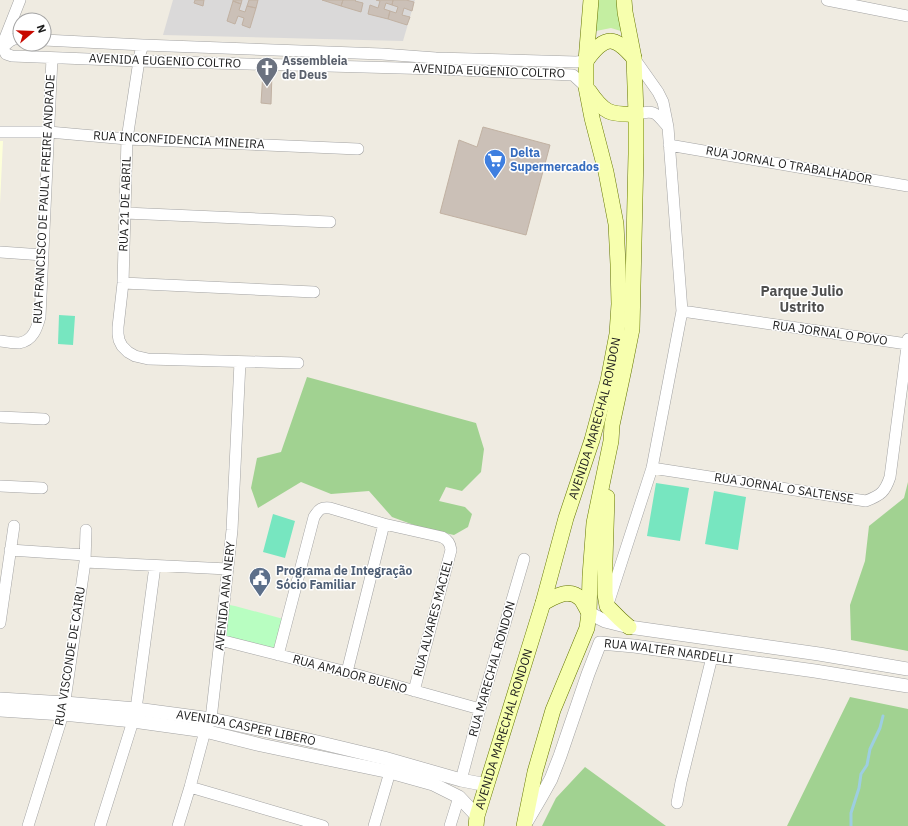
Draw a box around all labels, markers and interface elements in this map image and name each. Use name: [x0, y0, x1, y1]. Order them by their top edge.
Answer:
north arrow: [12, 12, 52, 52]
text: N: [34, 23, 49, 35]
street label: AVENIDA EUGENIO COLTRO: [89, 50, 241, 71]
place label: Assembleia de Deus: [282, 53, 348, 82]
church icon: Assembleia de Deus: [254, 55, 280, 88]
street label: AVENIDA EUGENIO COLTRO: [413, 60, 565, 81]
street label: RUA FRANCISCO DE PAULA FREIRE ANDRADE: [29, 74, 58, 324]
street label: RUA INCONFIDENCIA MINEIRA: [93, 128, 265, 151]
street label: RUA JORNAL O TRABALHADOR: [705, 142, 874, 187]
place label: Delta Supermercados: [510, 145, 599, 174]
supermarket icon: Delta Supermercados: [482, 147, 508, 180]
street label: RUA 21 DE ABRIL: [115, 156, 134, 252]
district label: Parque Julio Ustrito: [761, 282, 844, 316]
street label: RUA JORNAL O POVO: [772, 317, 889, 348]
street label: AVENIDA MARECHAL RONDON: [565, 336, 623, 501]
street label: RUA JORNAL O SALTENSE: [713, 469, 855, 506]
street label: AVENIDA ANA NERY: [211, 541, 238, 651]
street label: RUA ALVARES MACIEL: [410, 558, 455, 678]
place label: Programa de Integração Sócio Familiar: [276, 563, 412, 592]
public building icon: Programa de Integração Sócio Familiar: [247, 565, 273, 598]
street label: RUA VISCONDE DE CAIRU: [51, 585, 88, 727]
street label: RUA MARECHAL RONDON: [465, 599, 518, 738]
street label: RUA WALTER NARDELLI: [603, 635, 734, 667]
street label: AVENIDA MARECHAL RONDON: [471, 647, 535, 811]
street label: RUA AMADOR BUENO: [291, 651, 409, 696]
street label: AVENIDA CASPER LIBERO: [175, 706, 317, 748]

